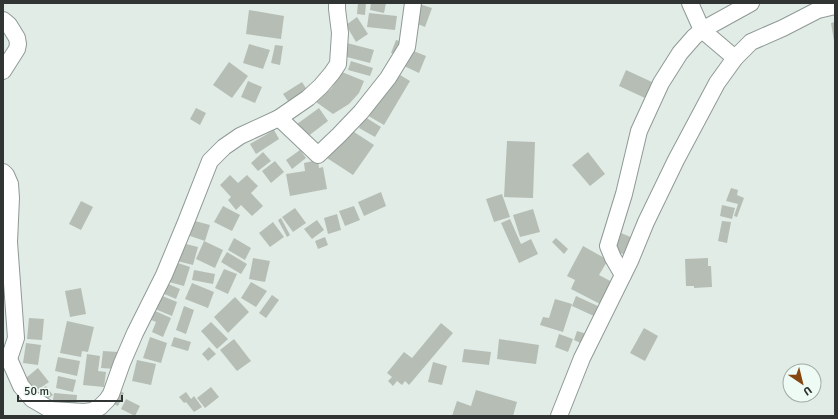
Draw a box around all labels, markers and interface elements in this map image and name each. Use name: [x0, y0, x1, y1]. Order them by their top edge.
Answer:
north arrow: [782, 363, 822, 403]
scale bar: [18, 377, 122, 403]
text: U: [801, 383, 814, 398]
text: 50 m: [24, 384, 49, 399]

